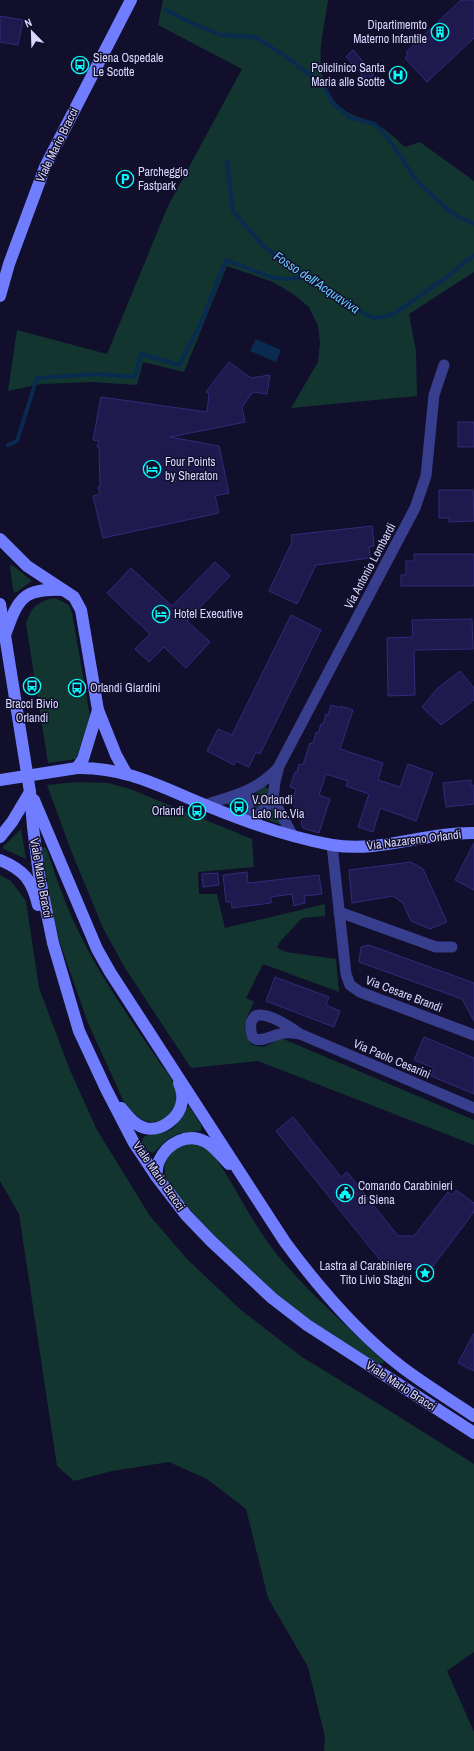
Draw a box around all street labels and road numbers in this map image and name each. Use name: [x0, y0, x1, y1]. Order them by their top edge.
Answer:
street label: Viale Mario Bracci: [32, 105, 82, 185]
street label: Via Antonio Lombardi: [341, 520, 399, 612]
street label: Via Nazareno Orlandi: [366, 826, 462, 854]
street label: Viale Mario Bracci: [26, 837, 56, 919]
street label: Via Cesare Brandi: [363, 972, 445, 1016]
street label: Via Paolo Cesarini: [351, 1036, 433, 1082]
street label: Viale Mario Bracci: [129, 1138, 189, 1214]
street label: Viale Mario Bracci: [363, 1357, 439, 1415]

